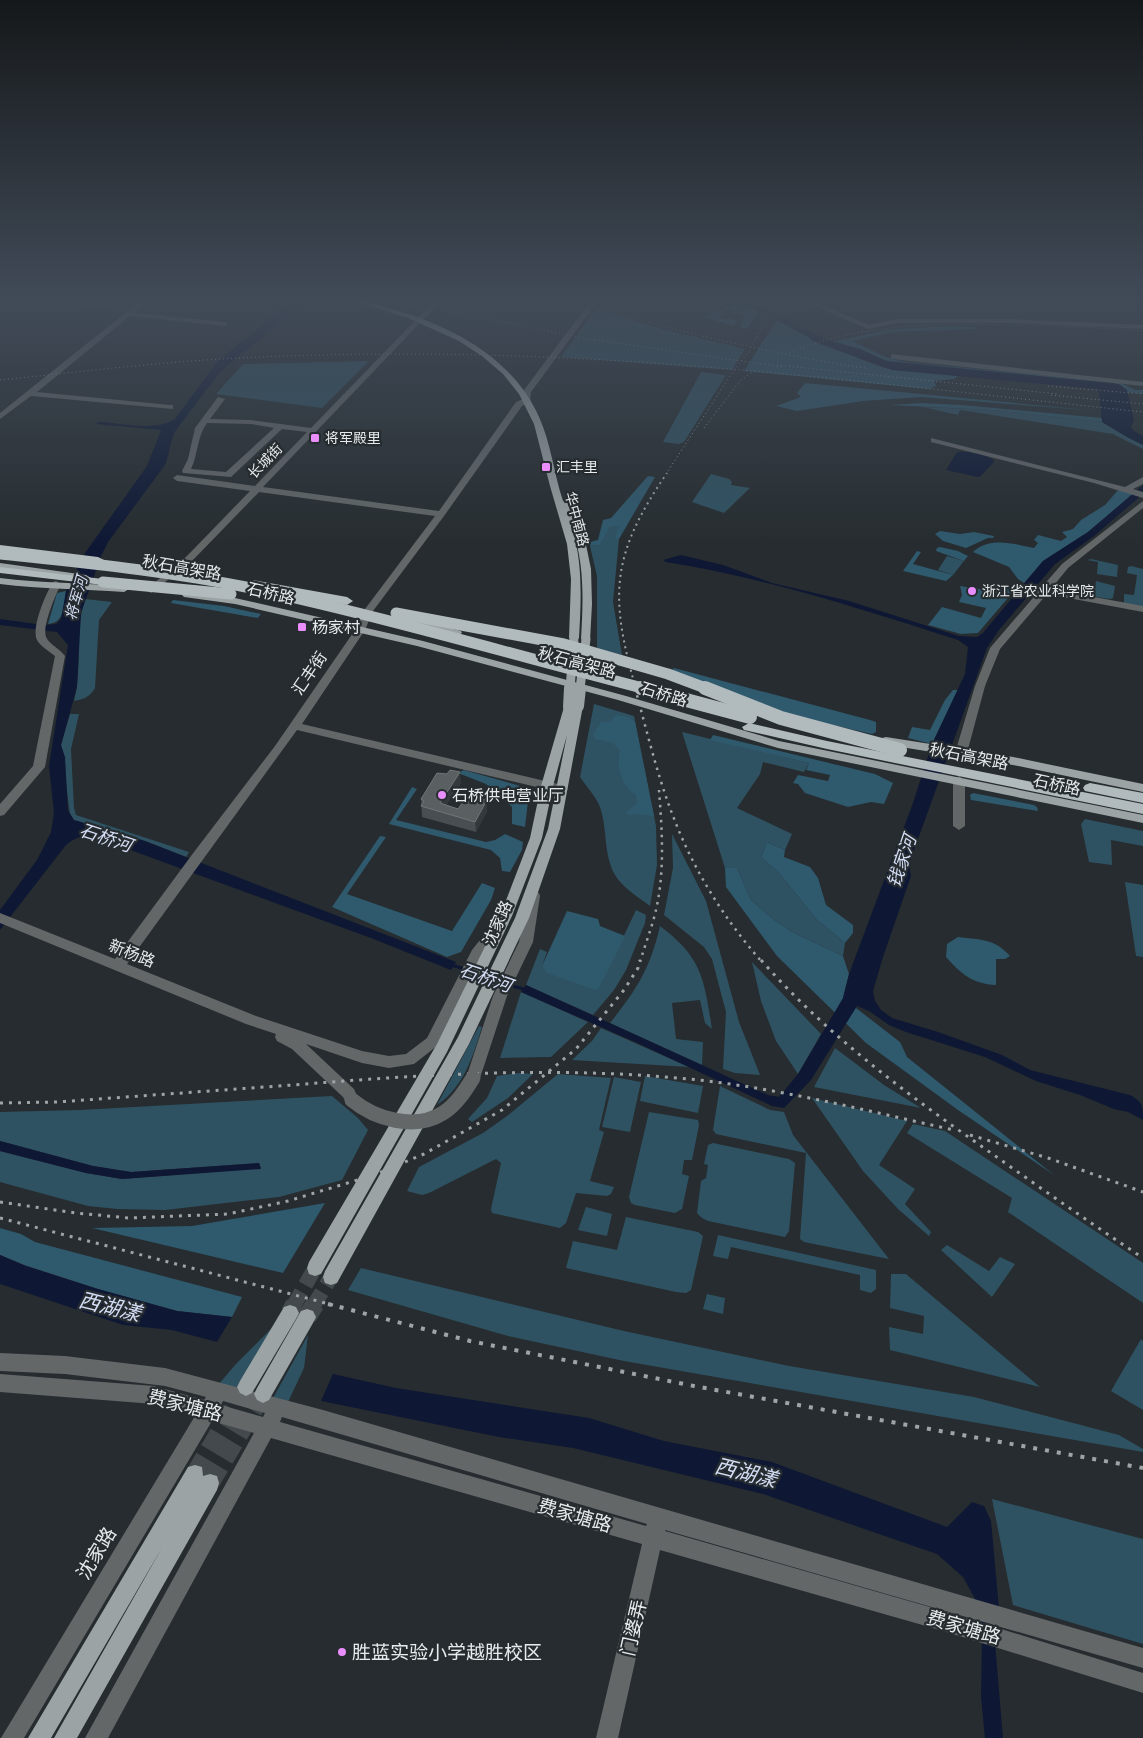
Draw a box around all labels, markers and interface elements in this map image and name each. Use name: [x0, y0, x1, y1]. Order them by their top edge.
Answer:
place label: 将军殿里: [325, 430, 381, 446]
marker: 将军殿里: [309, 432, 321, 444]
street label: 长城街: [245, 440, 285, 482]
place label: 汇丰里: [556, 459, 598, 475]
marker: 汇丰里: [540, 461, 552, 473]
street label: 华中南路: [562, 490, 592, 548]
street label: 秋石高架路: [141, 551, 223, 583]
water label: 将军河: [62, 571, 91, 622]
street label: 石桥路: [246, 579, 296, 607]
place label: 浙江省农业科学院: [982, 583, 1094, 599]
marker: 浙江省农业科学院: [966, 585, 978, 597]
place label: 杨家村: [312, 618, 360, 636]
marker: 杨家村: [296, 621, 308, 633]
street label: 秋石高架路: [536, 643, 618, 681]
street label: 汇丰街: [288, 648, 330, 698]
street label: 石桥路: [638, 678, 690, 710]
street label: 秋石高架路: [928, 740, 1010, 772]
street label: 石桥路: [1032, 770, 1082, 798]
place label: 石桥供电营业厅: [452, 786, 564, 804]
marker: 石桥供电营业厅: [436, 789, 448, 801]
water label: 石桥河: [77, 819, 138, 856]
water label: 钱家河: [883, 829, 920, 890]
street label: 沈家路: [479, 897, 515, 949]
street label: 新杨路: [106, 936, 158, 970]
water label: 石桥河: [457, 959, 518, 996]
water label: 西湖漾: [77, 1287, 146, 1326]
street label: 费家塘路: [145, 1385, 225, 1425]
water label: 西湖漾: [713, 1453, 782, 1492]
street label: 费家塘路: [535, 1494, 615, 1536]
street label: 沈家路: [72, 1523, 120, 1583]
street label: 门婆弄: [616, 1598, 650, 1658]
street label: 费家塘路: [924, 1606, 1004, 1648]
place label: 胜蓝实验小学越胜校区: [352, 1641, 542, 1663]
marker: 胜蓝实验小学越胜校区: [336, 1646, 348, 1658]

